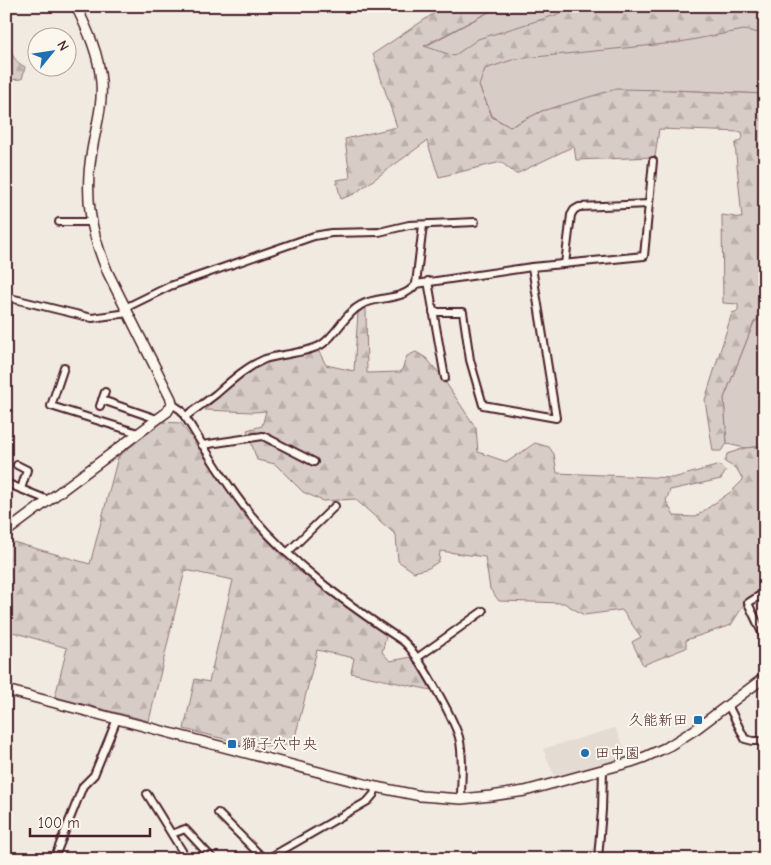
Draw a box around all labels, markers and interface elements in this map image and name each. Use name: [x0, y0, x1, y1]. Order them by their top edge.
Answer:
north arrow: [28, 28, 78, 78]
text: N: [53, 38, 72, 54]
place label: 久能新田: [628, 711, 688, 729]
marker: 久能新田: [692, 714, 704, 726]
place label: 獅子穴中央: [242, 735, 317, 753]
marker: 獅子穴中央: [226, 738, 238, 750]
place label: 田中園: [595, 744, 640, 762]
marker: 田中園: [579, 747, 591, 759]
scale bar: [30, 805, 150, 837]
text: 100 m: [38, 814, 80, 832]

